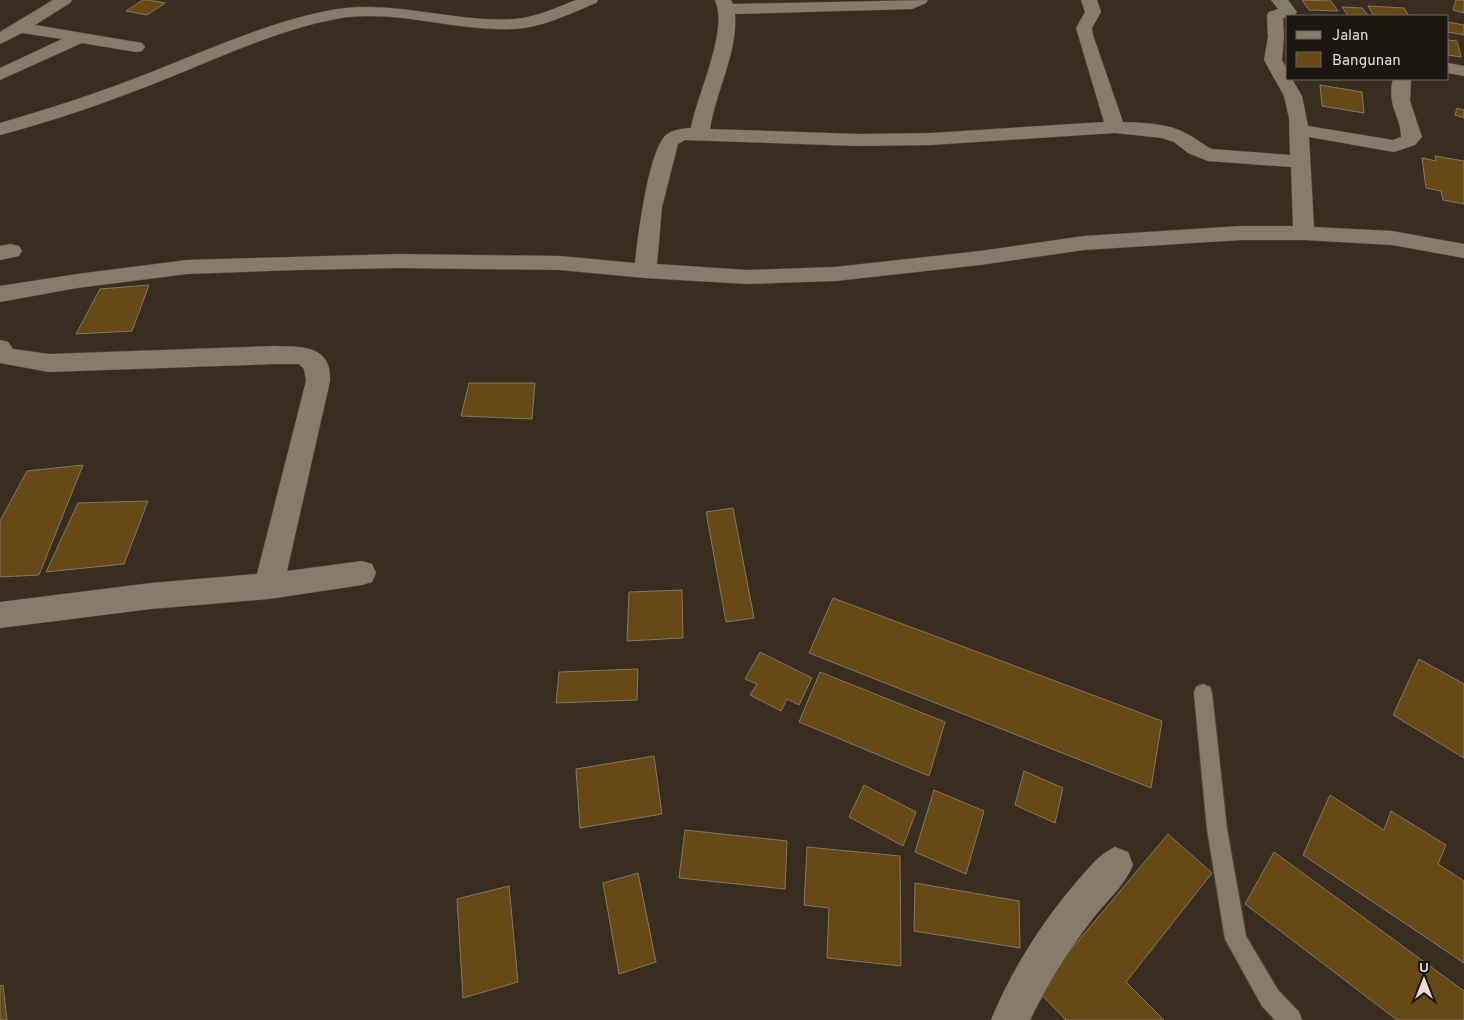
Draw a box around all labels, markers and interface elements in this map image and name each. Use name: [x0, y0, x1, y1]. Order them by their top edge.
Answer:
legend: [1286, 15, 1449, 80]
text: Jalan: [1332, 27, 1369, 46]
text: Bangunan: [1332, 52, 1401, 71]
north arrow: [1399, 955, 1449, 1005]
text: U: [1419, 960, 1429, 977]

